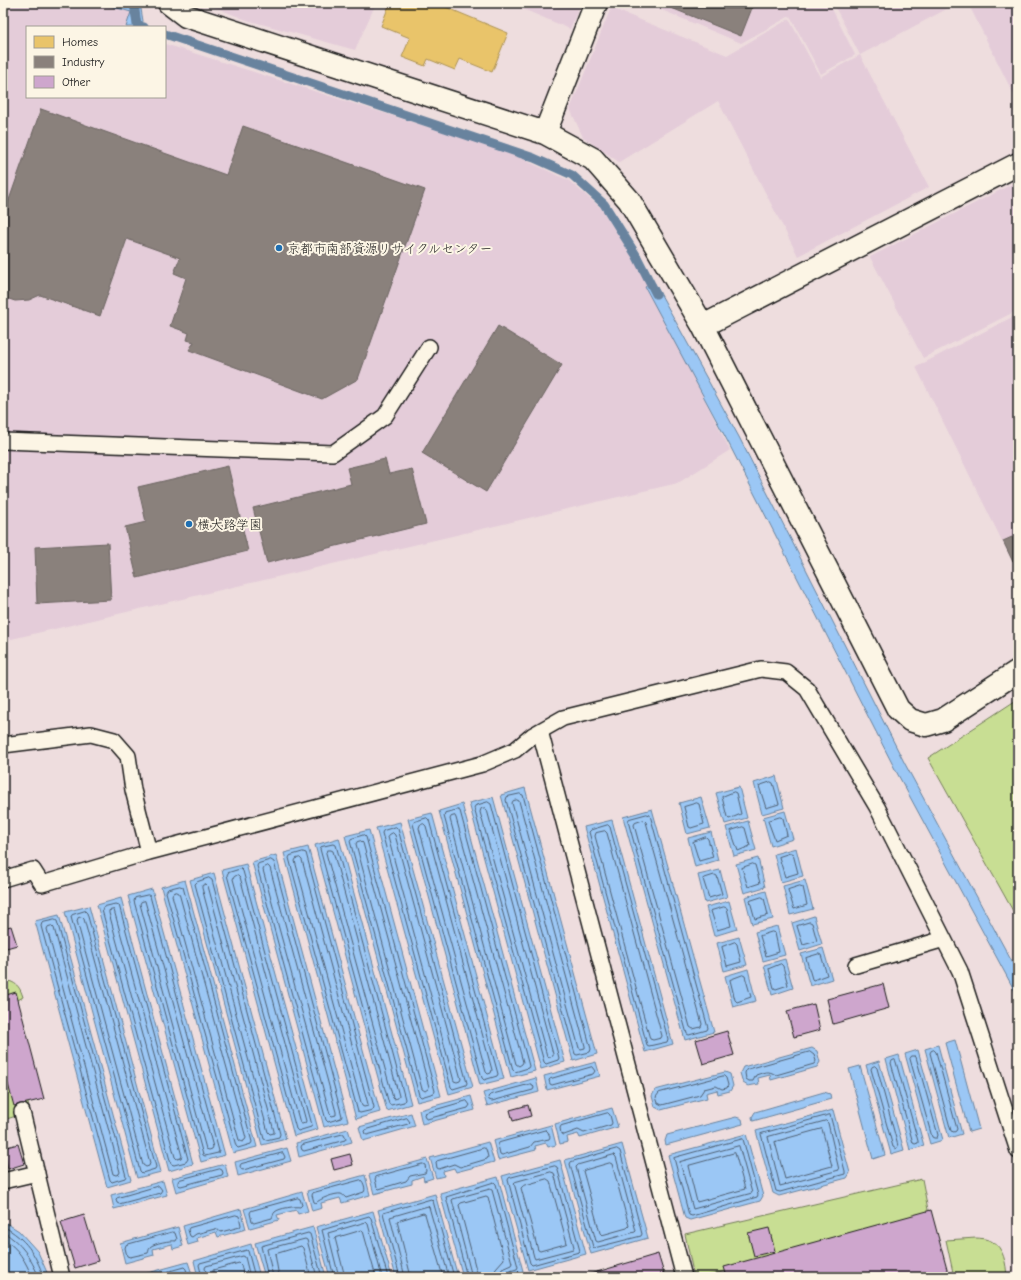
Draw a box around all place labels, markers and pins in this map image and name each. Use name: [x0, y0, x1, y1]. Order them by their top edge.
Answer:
place label: 京都市南部資源リサイクルセンター: [287, 241, 492, 256]
marker: 京都市南部資源リサイクルセンター: [274, 243, 284, 253]
place label: 横大路学園: [197, 517, 262, 532]
marker: 横大路学園: [184, 519, 194, 529]

